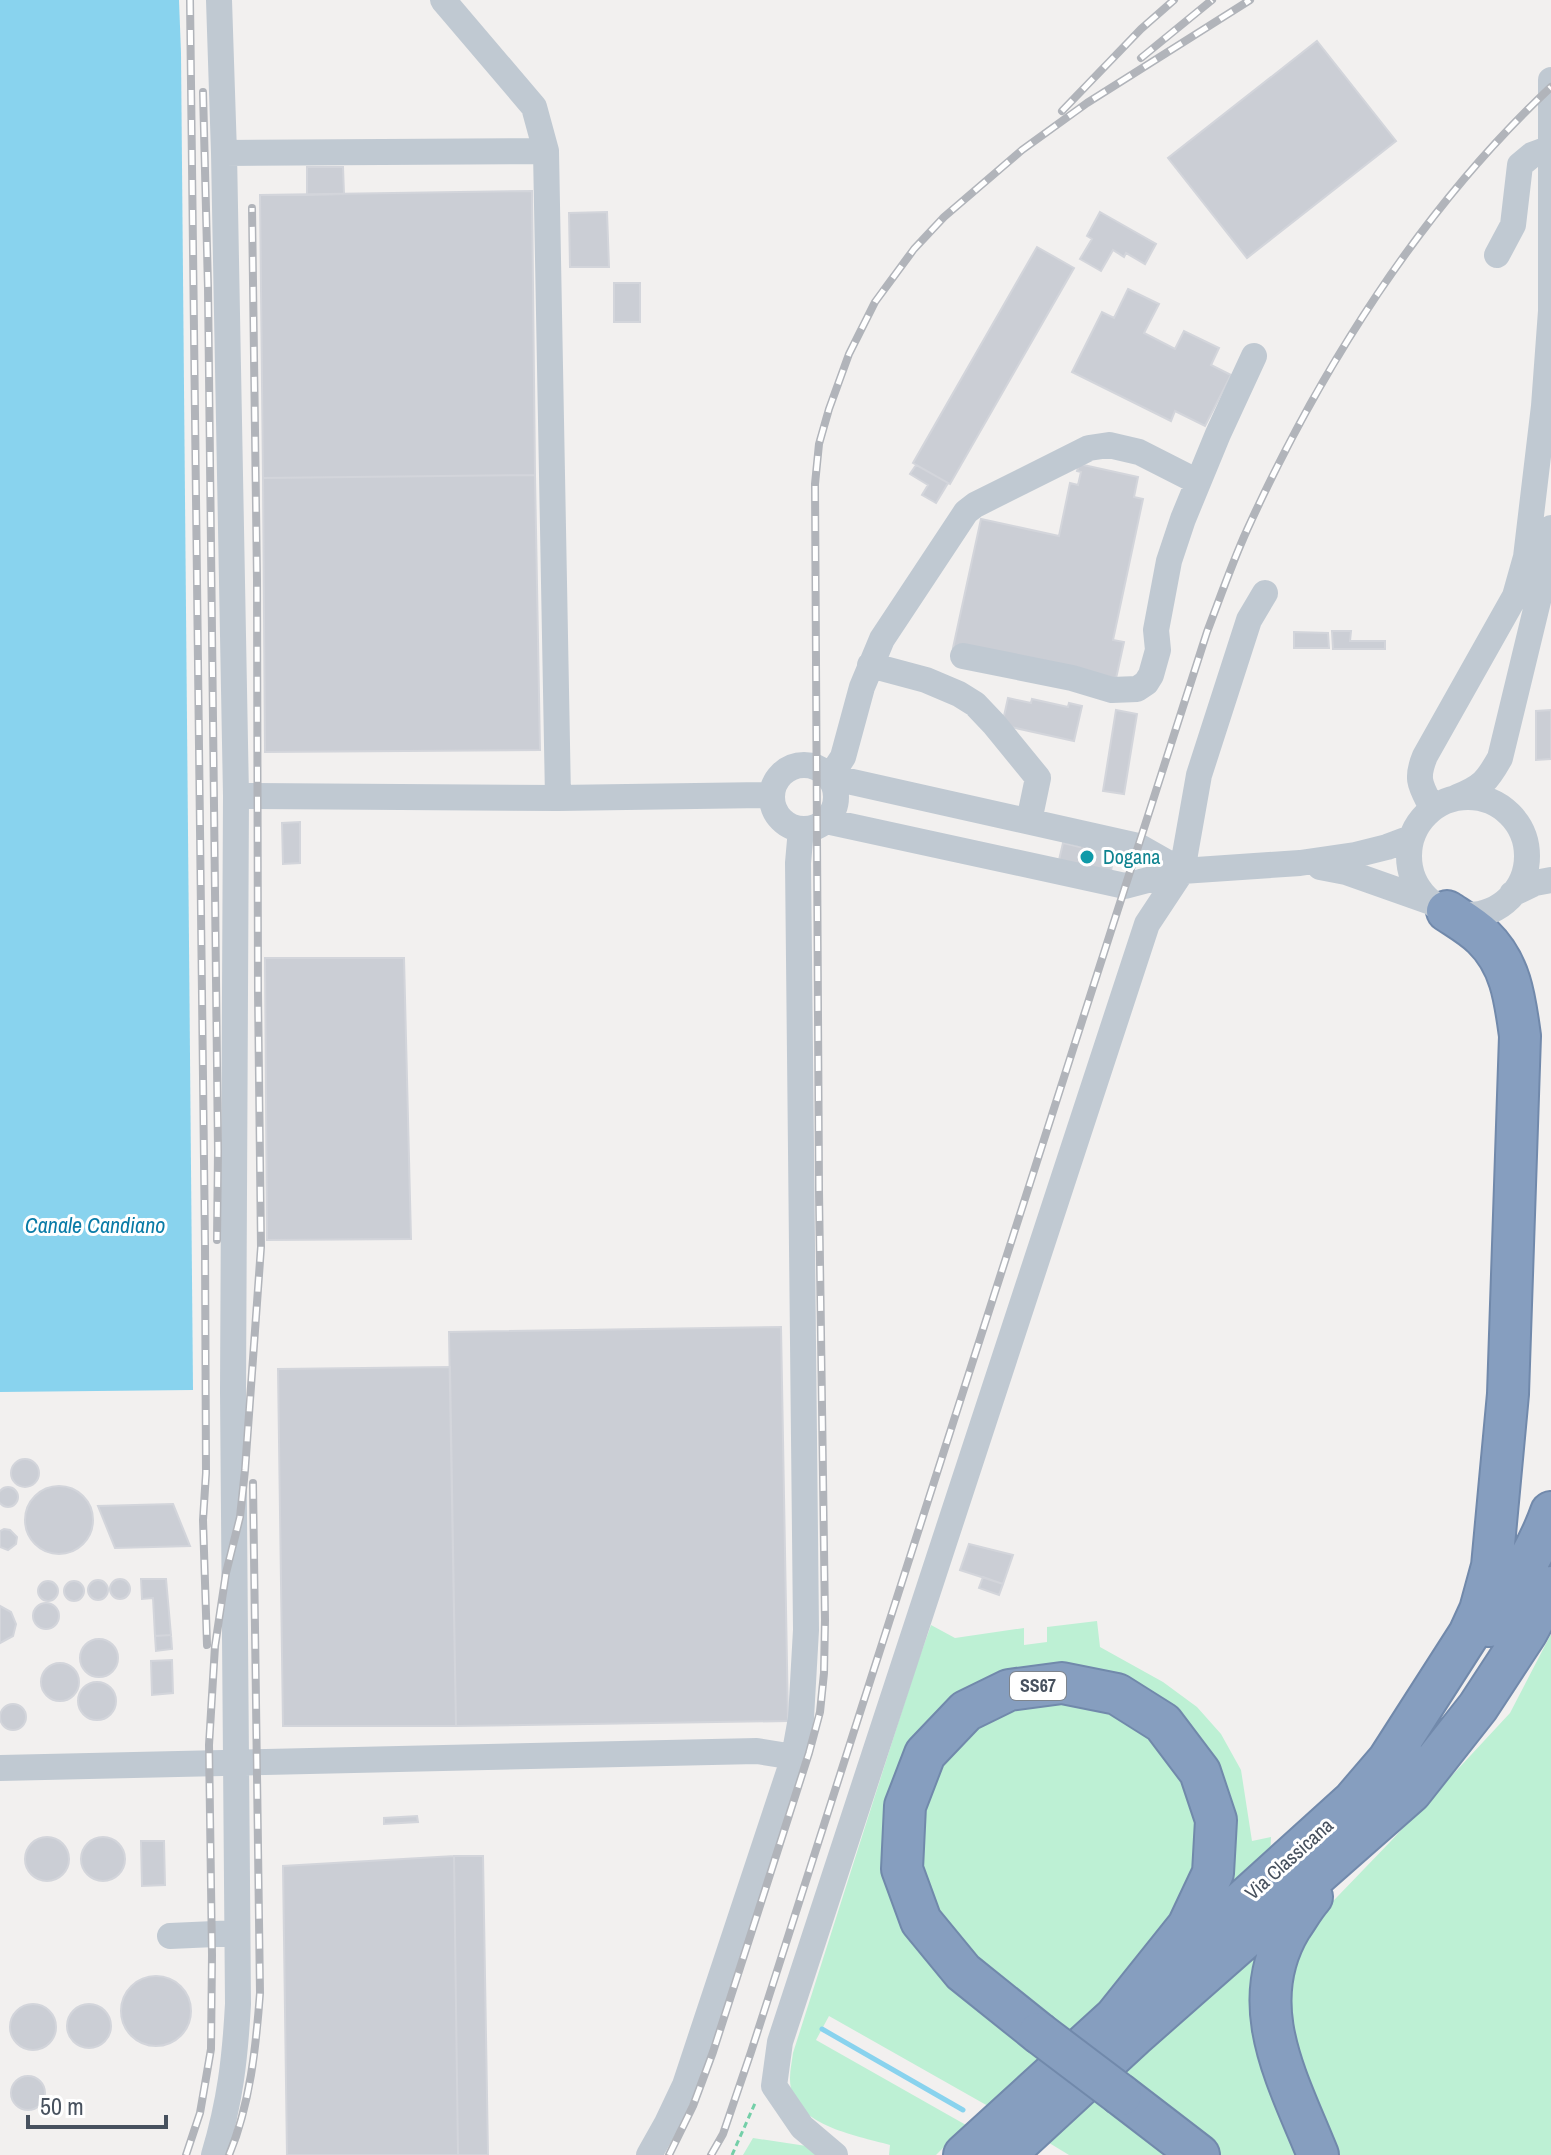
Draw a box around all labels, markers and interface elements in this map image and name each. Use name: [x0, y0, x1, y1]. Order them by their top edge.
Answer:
place label: Dogana: [1103, 843, 1160, 870]
marker: Dogana: [1078, 848, 1096, 866]
water label: Canale Candiano: [25, 1210, 165, 1240]
road number: SS67: [1010, 1672, 1066, 1700]
street label: Via Classicana: [1239, 1812, 1339, 1905]
scale bar: [28, 2079, 166, 2129]
text: 50 m: [40, 2090, 84, 2122]

